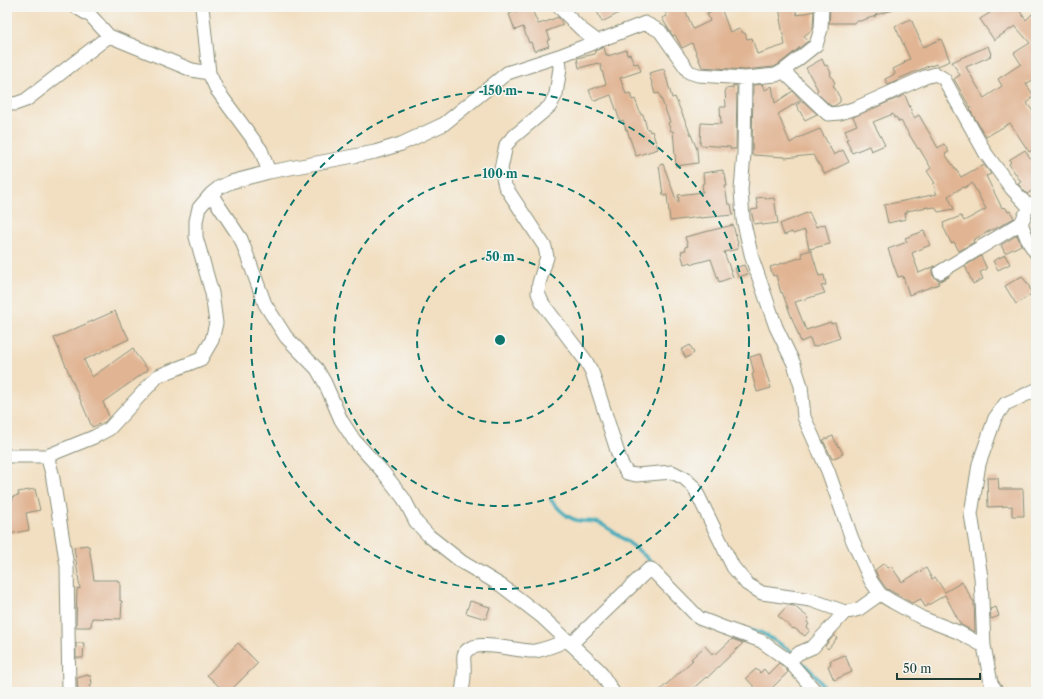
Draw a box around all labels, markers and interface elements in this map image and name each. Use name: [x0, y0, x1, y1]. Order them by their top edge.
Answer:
text: 150 m: [483, 83, 517, 98]
text: 100 m: [482, 166, 518, 181]
text: 50 m: [485, 249, 515, 264]
centre of rings: [493, 333, 507, 347]
scale bar: [897, 655, 980, 681]
text: 50 m: [903, 661, 932, 676]

